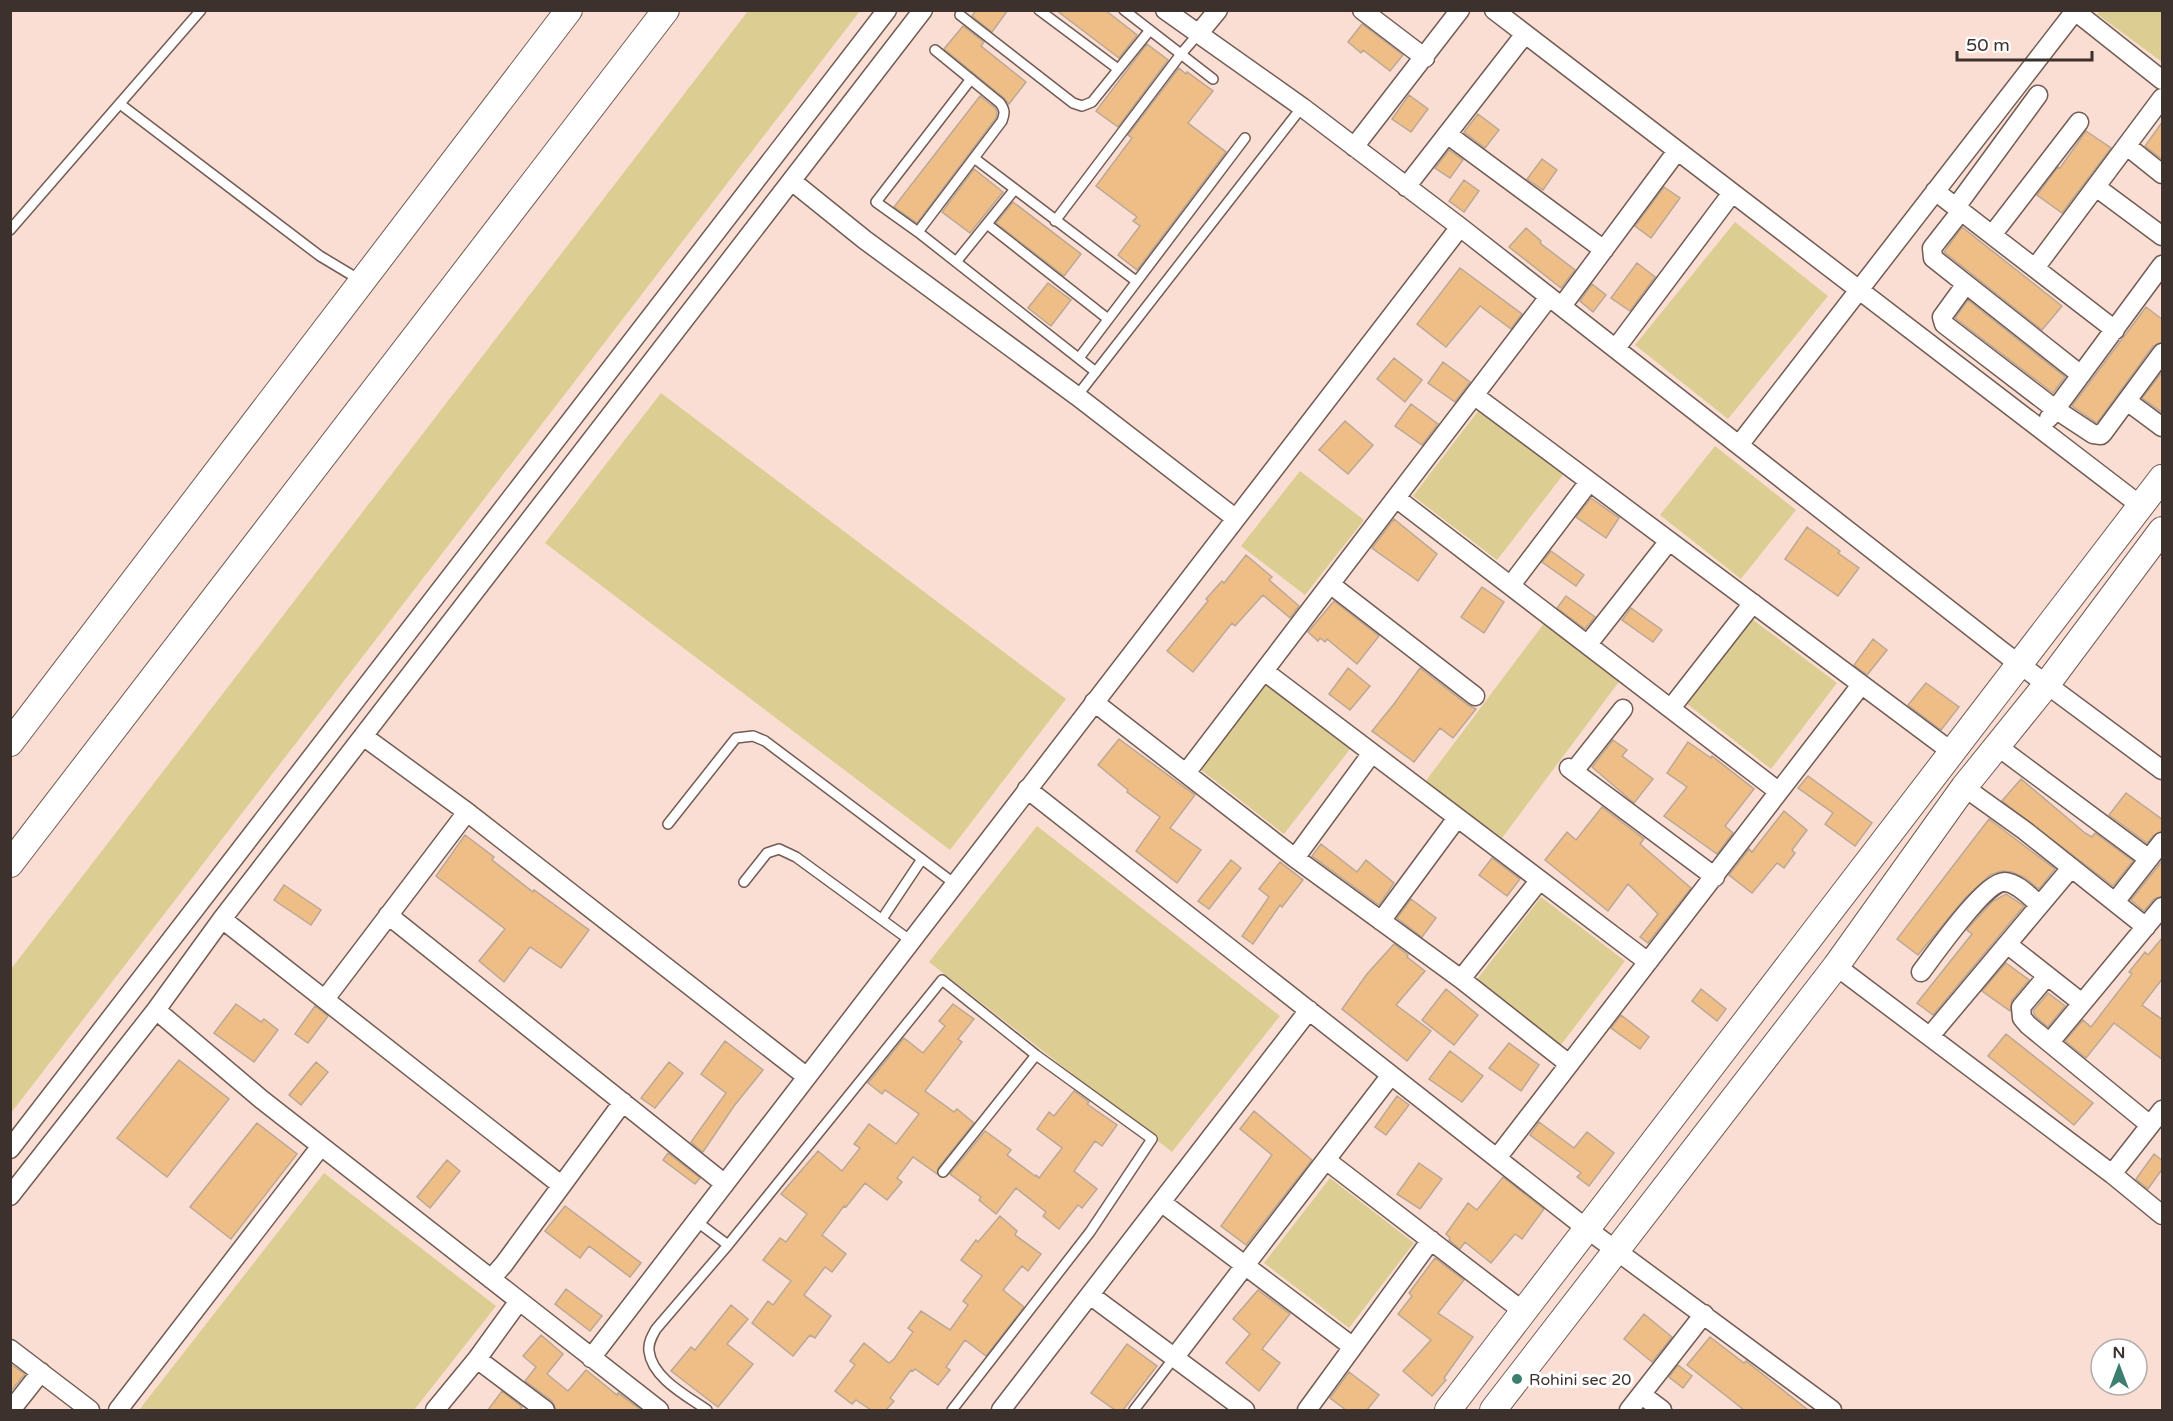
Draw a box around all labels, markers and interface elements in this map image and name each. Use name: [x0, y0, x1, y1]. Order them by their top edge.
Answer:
scale bar: [1957, 24, 2092, 62]
text: 50 m: [1966, 34, 2010, 56]
north arrow: [2089, 1337, 2149, 1397]
text: N: [2113, 1343, 2125, 1363]
place label: Rohini sec 20: [1529, 1370, 1631, 1390]
marker: Rohini sec 20: [1510, 1372, 1524, 1386]

